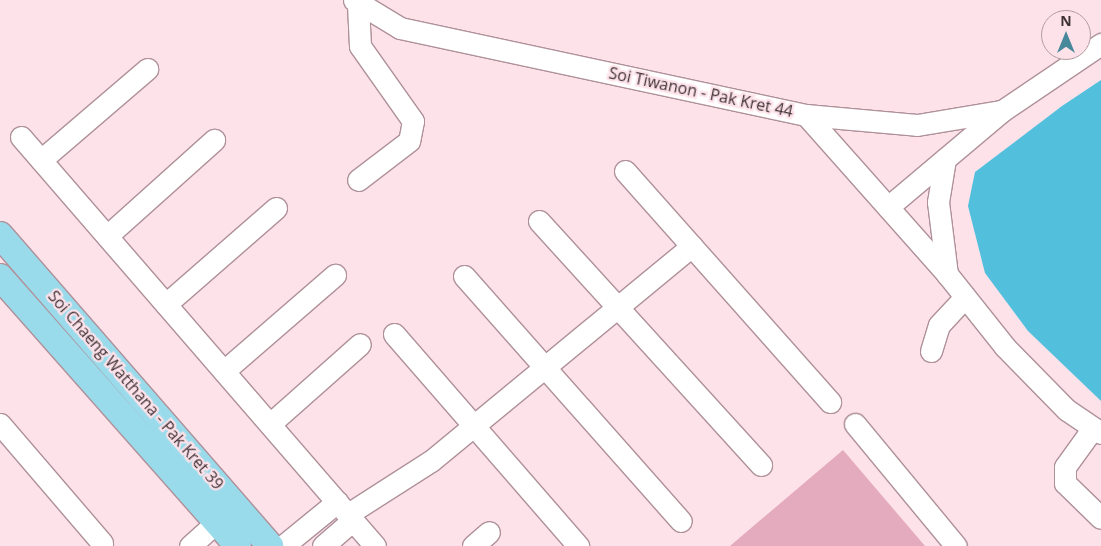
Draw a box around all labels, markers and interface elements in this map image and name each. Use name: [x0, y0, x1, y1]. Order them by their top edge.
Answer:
north arrow: [1041, 10, 1091, 60]
text: N: [1060, 11, 1072, 30]
street label: Soi Tiwanon - Pak Kret 44: [607, 63, 795, 121]
street label: Soi Chaeng Watthana - Pak Kret 39: [44, 287, 228, 493]

